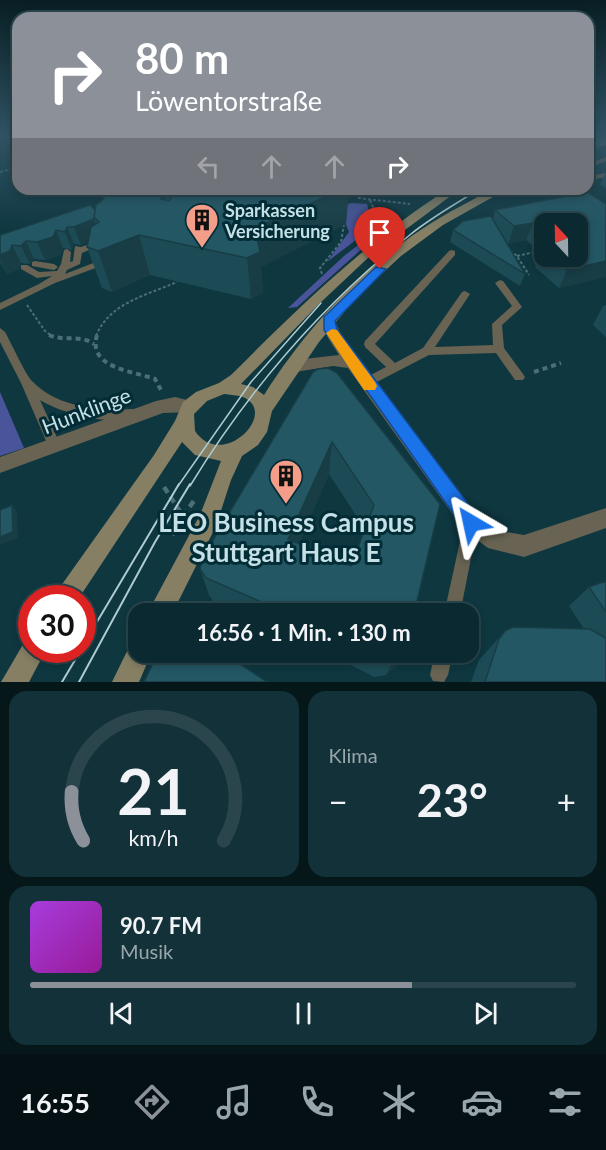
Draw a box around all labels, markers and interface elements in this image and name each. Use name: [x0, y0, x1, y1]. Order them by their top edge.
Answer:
text: 80 m: [135, 33, 229, 83]
icon: right: [36, 36, 114, 114]
text: Löwentorstraße: [135, 84, 322, 117]
icon: left: [192, 150, 225, 183]
icon: ahead: [255, 150, 288, 183]
icon: ahead: [318, 150, 351, 183]
icon: right: [381, 150, 414, 183]
place label: Sparkassen Versicherung: [224, 199, 330, 242]
building icon: Sparkassen Versicherung: [184, 202, 220, 249]
pin: [354, 207, 405, 269]
north arrow: [534, 213, 588, 267]
map controls: [534, 213, 588, 267]
icon: arrive: [363, 216, 396, 249]
street label: Hunklinge: [38, 382, 134, 438]
building icon: LEO Business Campus Stuttgart Haus E: [268, 458, 304, 505]
position arrow: [439, 491, 503, 555]
place label: LEO Business Campus Stuttgart Haus E: [158, 506, 414, 568]
speed limit sign: 30: [18, 585, 96, 663]
text: 16:56 · 1 Min. · 130 m: [196, 619, 411, 646]
text: Klima: [329, 743, 378, 767]
text: 21: [118, 753, 190, 828]
text: 23°: [417, 773, 488, 827]
text: −: [329, 781, 348, 821]
text: +: [557, 781, 576, 821]
text: km/h: [129, 825, 179, 851]
text: 90.7 FM: [120, 912, 202, 939]
text: Musik: [120, 939, 173, 963]
icon: previous: [105, 997, 138, 1030]
icon: pause: [287, 997, 320, 1030]
icon: next: [469, 997, 502, 1030]
icon: directions: [131, 1081, 173, 1123]
icon: music: [213, 1081, 255, 1123]
icon: phone: [296, 1081, 338, 1123]
icon: climate: [378, 1081, 420, 1123]
icon: car: [461, 1081, 503, 1123]
icon: filters: [544, 1081, 586, 1123]
text: 16:55: [20, 1086, 90, 1119]

